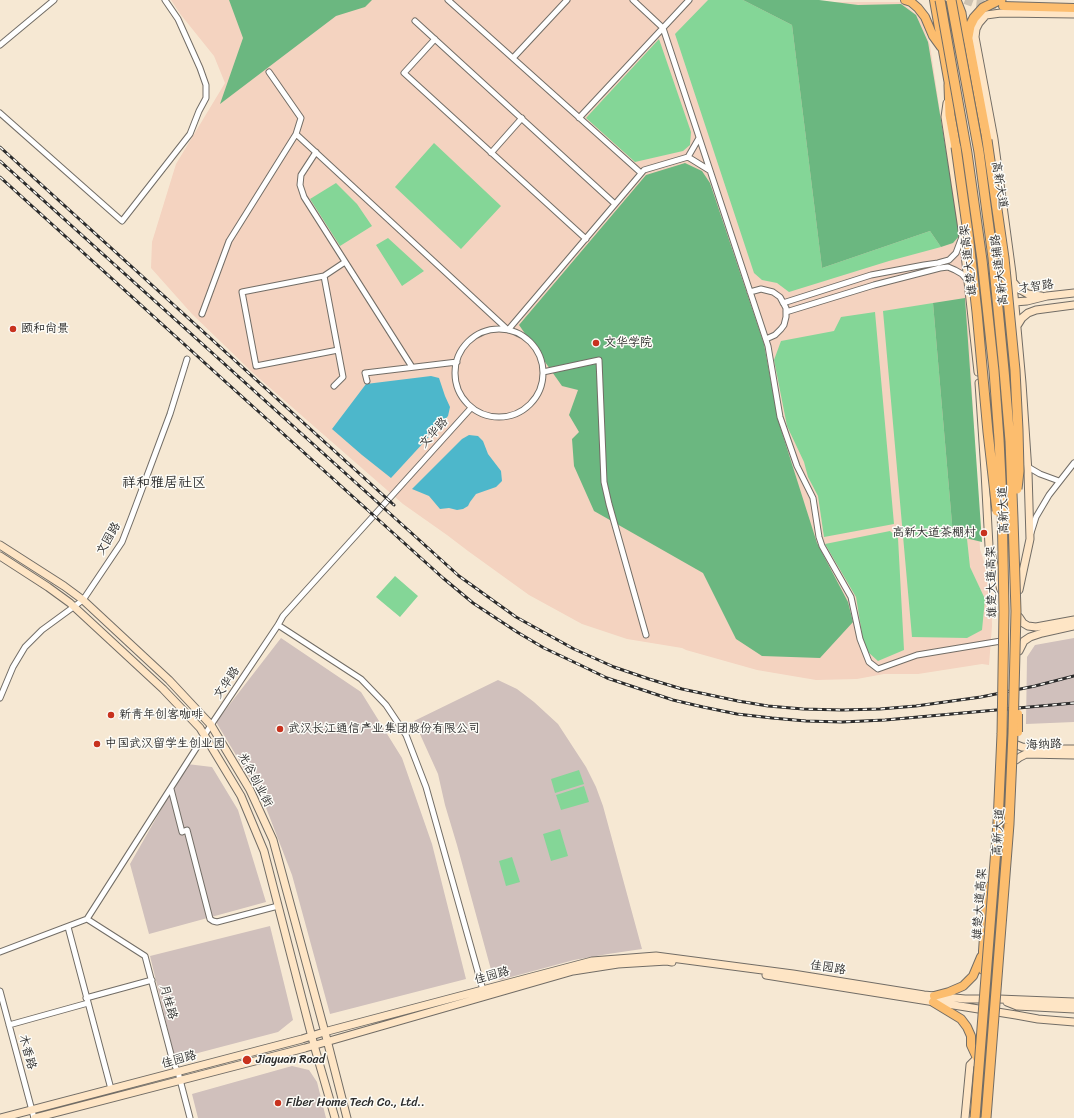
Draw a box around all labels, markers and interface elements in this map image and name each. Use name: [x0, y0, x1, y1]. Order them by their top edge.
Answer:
street label: 高新大道: [988, 160, 1010, 210]
street label: 雄楚大道高架: [957, 223, 981, 297]
street label: 高新大道辅路: [988, 233, 1012, 307]
street label: 才智路: [1017, 277, 1055, 297]
place label: 颐和尚景: [21, 322, 69, 336]
marker: 颐和尚景: [8, 324, 18, 334]
place label: 文华学院: [604, 336, 652, 350]
marker: 文华学院: [591, 338, 601, 348]
street label: 文华路: [417, 415, 451, 451]
district label: 祥和雅居社区: [122, 475, 206, 491]
street label: 高新大道: [996, 486, 1012, 534]
street label: 文园路: [94, 520, 124, 558]
place label: 高新大道茶棚村: [892, 526, 976, 540]
marker: 高新大道茶棚村: [979, 528, 989, 538]
street label: 雄楚大道高架: [984, 546, 1000, 618]
street label: 文华路: [211, 664, 243, 702]
place label: 新青年创客咖啡: [119, 708, 203, 722]
marker: 新青年创客咖啡: [106, 710, 116, 720]
place label: 武汉长江通信产业集团股份有限公司: [288, 722, 480, 736]
marker: 武汉长江通信产业集团股份有限公司: [275, 724, 285, 734]
place label: 中国武汉留学生创业园: [105, 737, 225, 751]
street label: 海纳路: [1026, 737, 1062, 753]
marker: 中国武汉留学生创业园: [92, 739, 102, 749]
street label: 光谷创业街: [235, 750, 275, 810]
street label: 高新大道: [990, 808, 1008, 856]
street label: 雄楚大道高架: [970, 868, 990, 940]
street label: 佳园路: [809, 958, 847, 978]
street label: 佳园路: [473, 964, 511, 988]
street label: 月桂路: [156, 983, 180, 1021]
street label: 木香路: [15, 1033, 39, 1071]
street label: 佳园路: [160, 1048, 198, 1072]
place label: Jiayuan Road: [256, 1053, 325, 1067]
marker: Jiayuan Road: [241, 1054, 253, 1066]
place label: Fiber Home Tech Co., Ltd..: [286, 1096, 425, 1110]
marker: Fiber Home Tech Co., Ltd..: [273, 1098, 283, 1108]

